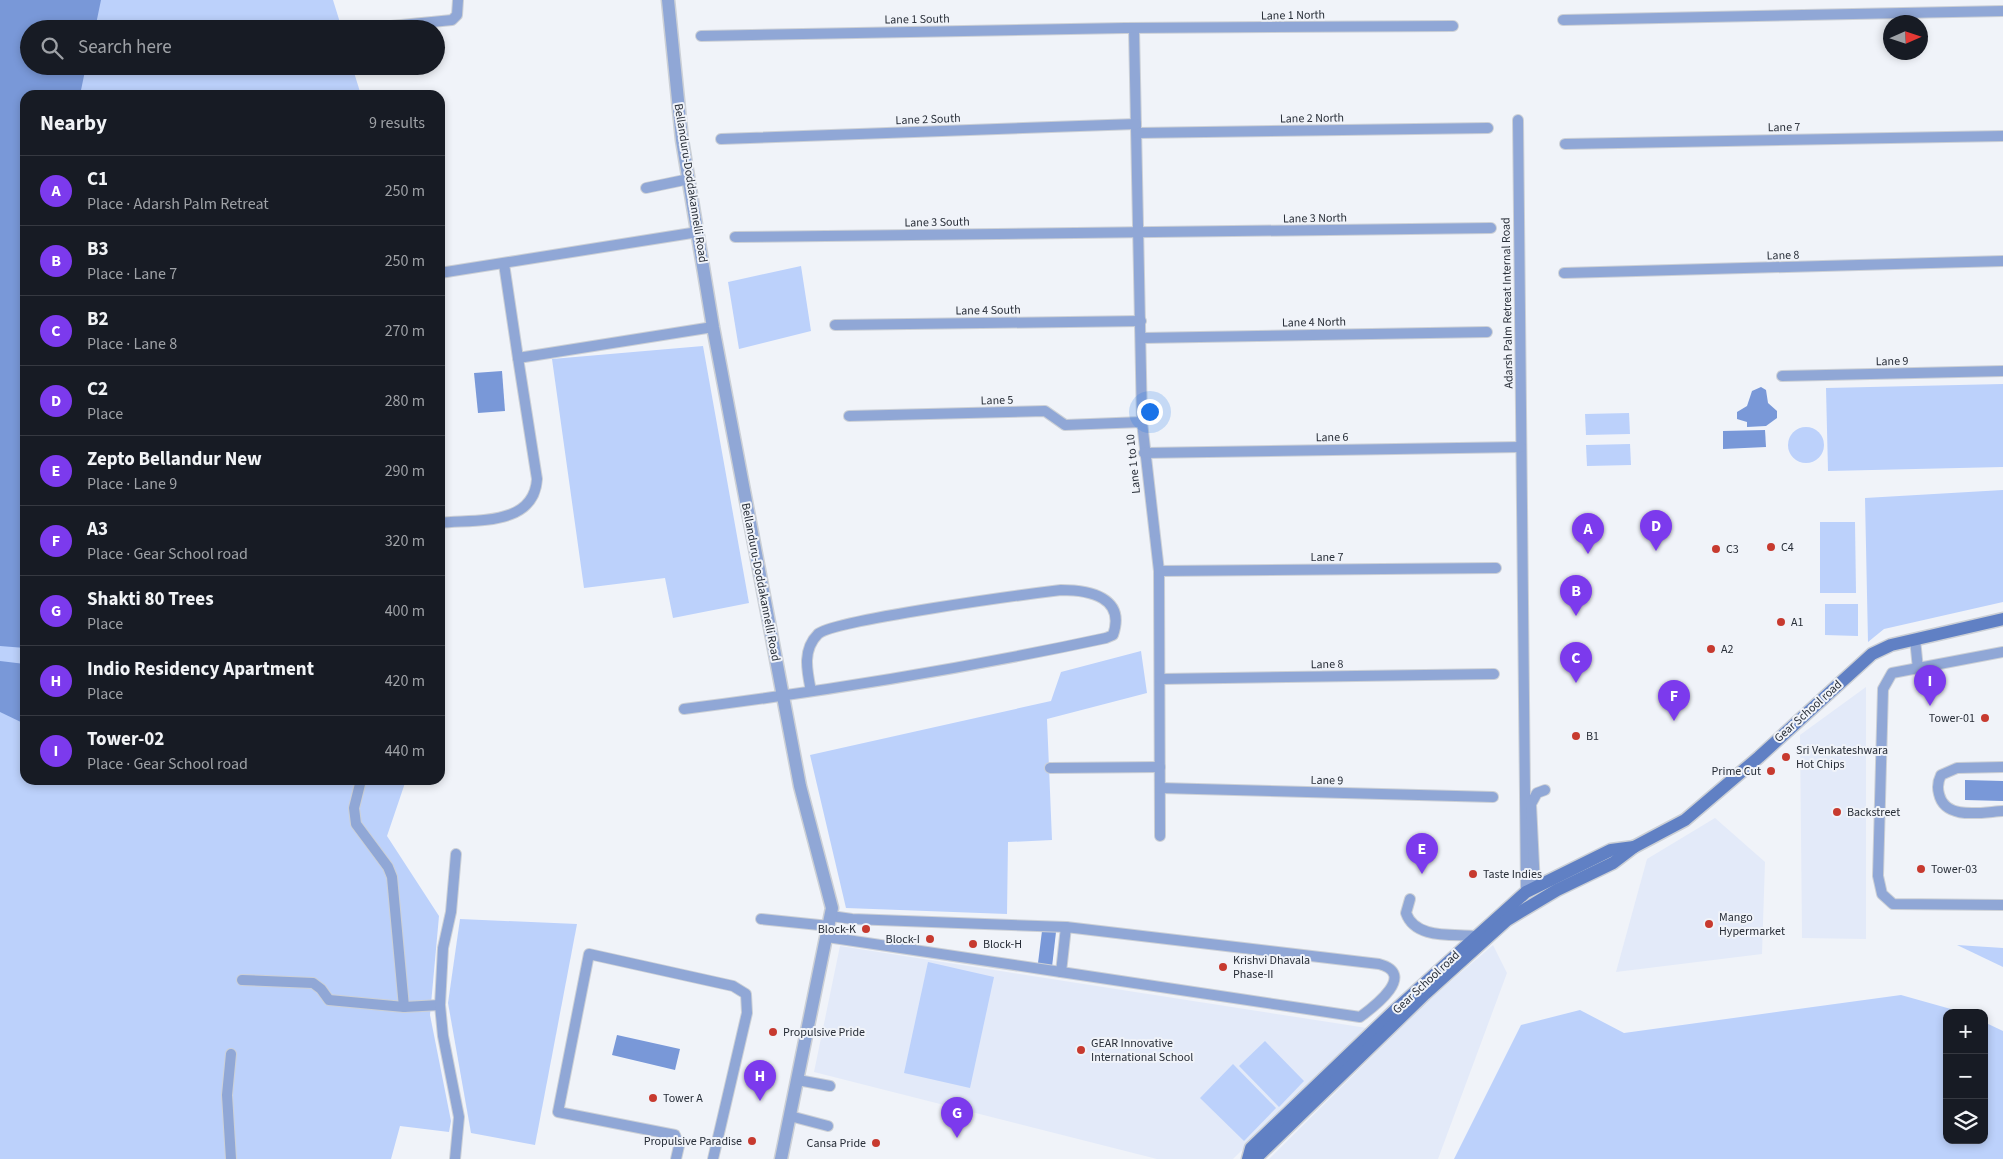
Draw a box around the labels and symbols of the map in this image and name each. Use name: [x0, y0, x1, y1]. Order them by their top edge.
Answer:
street label: Lane 1 North: [1261, 6, 1325, 25]
street label: Lane 1 South: [884, 10, 950, 29]
north arrow: [1883, 15, 1928, 60]
street label: Bellanduru-Doddakannelli Road: [670, 102, 711, 264]
street label: Lane 2 North: [1280, 109, 1344, 128]
street label: Lane 2 South: [895, 110, 961, 129]
street label: Lane 7: [1767, 119, 1801, 136]
street label: Lane 3 North: [1283, 209, 1347, 228]
street label: Lane 3 South: [904, 213, 970, 232]
street label: Adarsh Palm Retreat Internal Road: [1498, 217, 1517, 389]
street label: Lane 8: [1766, 246, 1800, 265]
street label: Lane 4 South: [955, 301, 1021, 320]
street label: Lane 4 North: [1282, 313, 1346, 332]
street label: Lane 9: [1875, 353, 1909, 370]
street label: Lane 5: [980, 391, 1014, 410]
your location: [1137, 399, 1163, 425]
street label: Lane 6: [1315, 429, 1349, 446]
street label: Lane 1 to 10: [1122, 433, 1145, 495]
street label: Bellanduru-Doddakannelli Road: [737, 502, 784, 663]
pin: D: [1640, 510, 1672, 551]
pin: A: [1572, 513, 1604, 554]
place label: C4: [1781, 539, 1794, 556]
place label: C3: [1726, 541, 1739, 558]
marker: C4: [1765, 541, 1777, 553]
marker: C3: [1710, 543, 1722, 555]
street label: Lane 7: [1311, 549, 1343, 566]
pin: B: [1560, 575, 1592, 616]
place label: A1: [1791, 614, 1804, 631]
marker: A1: [1775, 616, 1787, 628]
place label: A2: [1721, 641, 1734, 658]
pin: C: [1560, 642, 1592, 683]
marker: A2: [1705, 643, 1717, 655]
street label: Lane 8: [1310, 656, 1344, 673]
pin: I: [1914, 665, 1946, 706]
street label: Gear School road: [1771, 676, 1846, 746]
pin: F: [1658, 680, 1690, 721]
place label: Tower-01: [1929, 710, 1975, 727]
marker: Tower-01: [1979, 712, 1991, 724]
place label: B1: [1586, 728, 1599, 745]
marker: B1: [1570, 730, 1582, 742]
place label: Sri Venkateshwara Hot Chips: [1796, 742, 1888, 773]
marker: Sri Venkateshwara Hot Chips: [1780, 751, 1792, 763]
place label: Prime Cut: [1711, 763, 1761, 780]
marker: Prime Cut: [1765, 765, 1777, 777]
street label: Lane 9: [1310, 772, 1344, 789]
place label: Backstreet: [1847, 804, 1900, 821]
marker: Backstreet: [1831, 806, 1843, 818]
pin: E: [1406, 833, 1438, 874]
place label: Tower-03: [1931, 861, 1977, 878]
marker: Tower-03: [1915, 863, 1927, 875]
place label: Taste Indies: [1483, 866, 1542, 883]
marker: Taste Indies: [1467, 868, 1479, 880]
place label: Mango Hypermarket: [1719, 909, 1785, 940]
marker: Mango Hypermarket: [1703, 918, 1715, 930]
place label: Block-K: [818, 921, 856, 938]
marker: Block-K: [860, 923, 872, 935]
place label: Block-I: [886, 931, 920, 948]
marker: Block-I: [924, 933, 936, 945]
place label: Block-H: [983, 936, 1022, 953]
marker: Block-H: [967, 938, 979, 950]
street label: Gear School road: [1389, 947, 1464, 1018]
place label: Krishvi Dhavala Phase-II: [1233, 952, 1310, 983]
marker: Krishvi Dhavala Phase-II: [1217, 961, 1229, 973]
place label: Propulsive Pride: [783, 1024, 865, 1041]
marker: Propulsive Pride: [767, 1026, 779, 1038]
place label: GEAR Innovative International School: [1091, 1035, 1193, 1066]
marker: GEAR Innovative International School: [1075, 1044, 1087, 1056]
pin: H: [744, 1060, 776, 1101]
place label: Tower A: [663, 1090, 703, 1107]
marker: Tower A: [647, 1092, 659, 1104]
pin: G: [941, 1097, 973, 1138]
place label: Propulsive Paradise: [644, 1133, 742, 1150]
marker: Propulsive Paradise: [746, 1135, 758, 1147]
place label: Cansa Pride: [807, 1135, 866, 1152]
marker: Cansa Pride: [870, 1137, 882, 1149]

